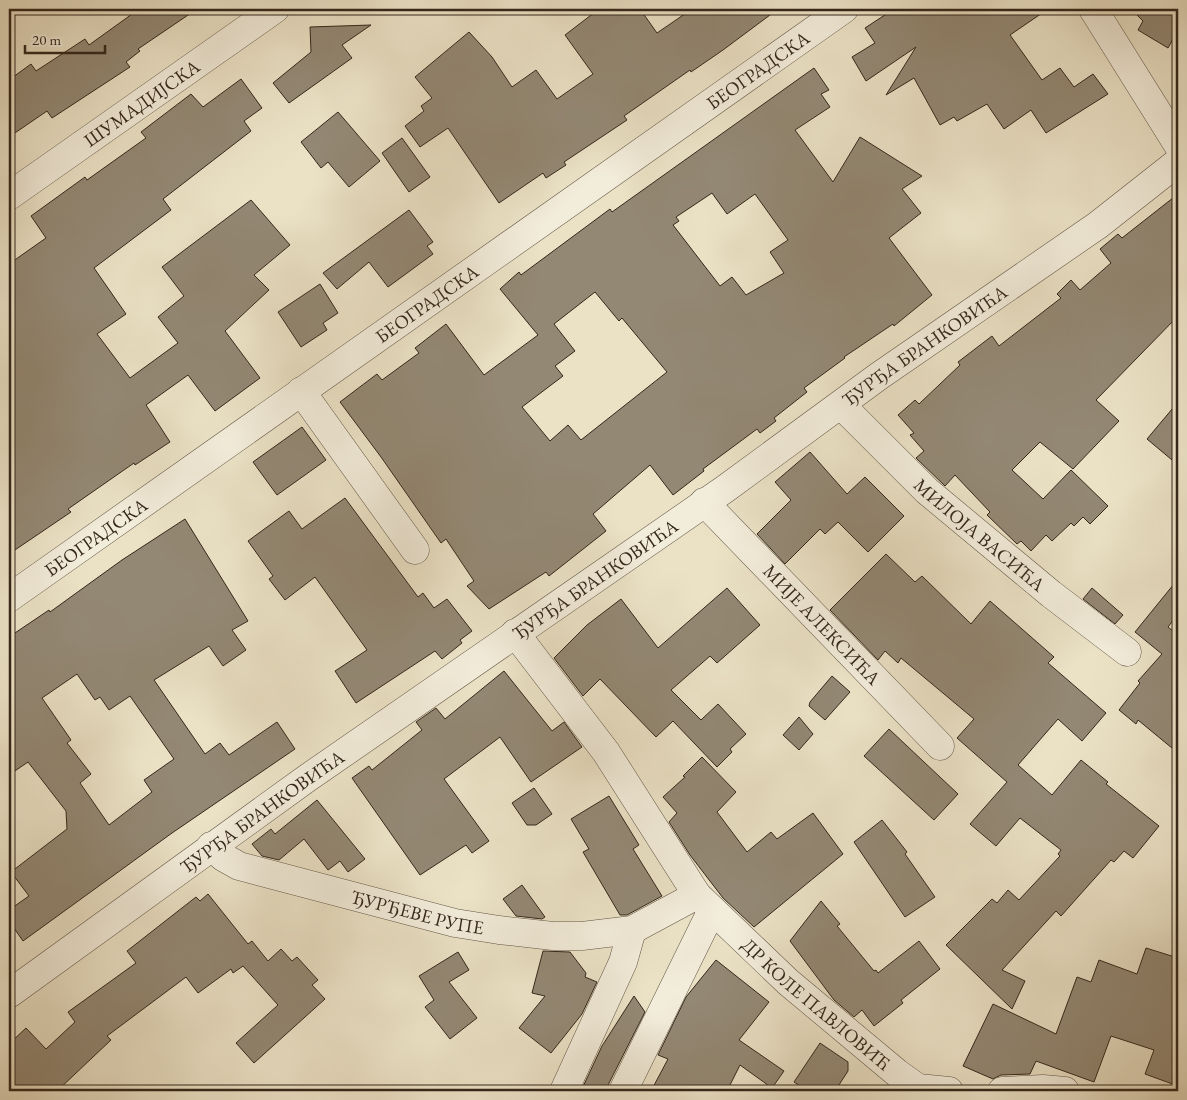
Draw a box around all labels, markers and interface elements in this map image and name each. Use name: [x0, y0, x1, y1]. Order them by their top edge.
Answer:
scale bar: [25, 22, 105, 54]
street label: БЕОГРАДСКА: [701, 24, 815, 115]
text: 20 m: [32, 30, 61, 49]
street label: ШУМАДИЈСКА: [79, 53, 205, 152]
street label: БЕОГРАДСКА: [370, 258, 484, 348]
street label: ЂУРЂА БРАНКОВИЋА: [837, 278, 1013, 412]
street label: МИЛОЈА ВАСИЋА: [909, 473, 1051, 597]
street label: БЕОГРАДСКА: [39, 491, 153, 582]
street label: ЂУРЂА БРАНКОВИЋА: [507, 512, 683, 645]
street label: МИЈЕ АЛЕКСИЋА: [758, 558, 887, 691]
street label: ЂУРЂА БРАНКОВИЋА: [175, 744, 350, 879]
street label: ЂУРЂЕВЕ РУПЕ: [348, 884, 486, 940]
street label: ДР КОЛЕ ПАВЛОВИЋ: [737, 932, 897, 1076]

